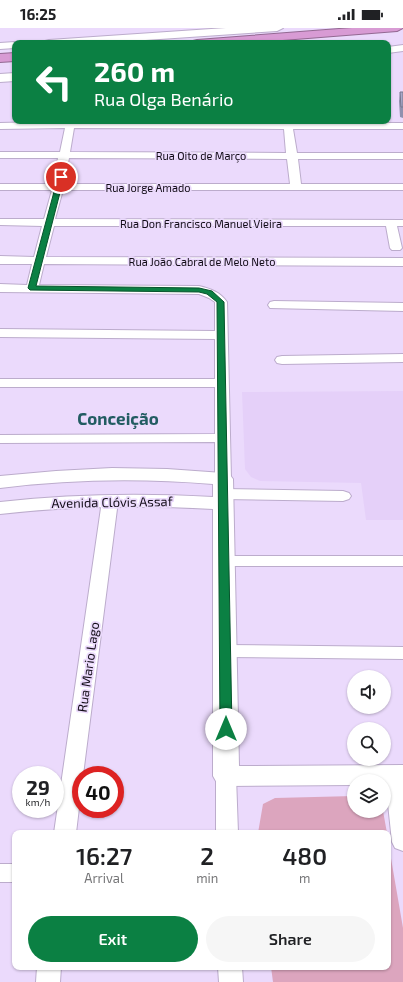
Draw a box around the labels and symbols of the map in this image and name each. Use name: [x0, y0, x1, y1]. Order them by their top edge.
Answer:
street label: Rua Oito de Março: [156, 149, 246, 163]
pin: [44, 160, 78, 194]
street label: Rua Jorge Amado: [106, 181, 190, 194]
street label: Rua Don Francisco Manuel Vieira: [120, 217, 282, 230]
street label: Rua João Cabral de Melo Neto: [129, 255, 275, 268]
district label: Conceição: [77, 408, 159, 430]
street label: Avenida Clóvis Assaf: [51, 493, 174, 511]
street label: Rua Mario Lago: [74, 621, 102, 713]
position arrow: [205, 708, 247, 750]
speed limit sign: 40: [72, 766, 124, 818]

